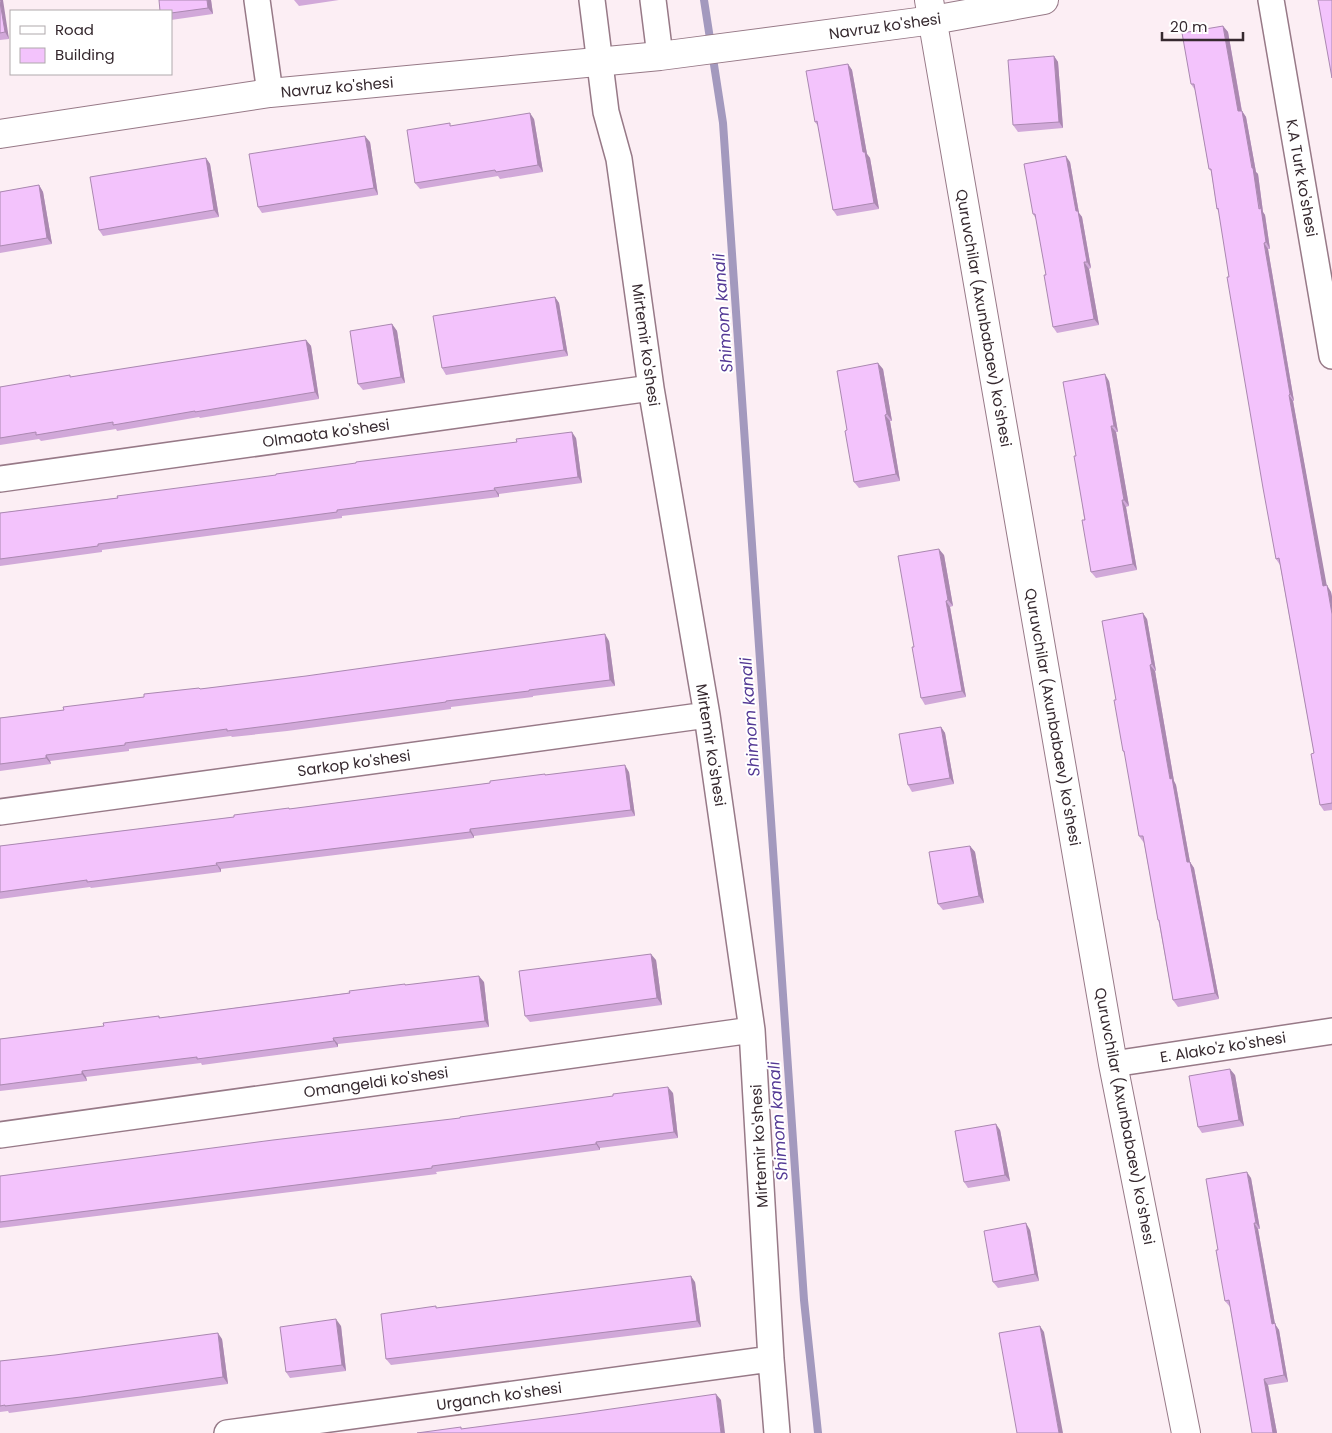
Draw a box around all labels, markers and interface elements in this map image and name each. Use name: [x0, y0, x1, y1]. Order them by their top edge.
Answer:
street label: Navruz ko'shesi: [828, 8, 942, 44]
legend: [10, 10, 172, 75]
scale bar: [1162, 10, 1243, 42]
text: 20 m: [1170, 16, 1208, 37]
text: Road: [55, 19, 94, 40]
text: Building: [55, 44, 115, 65]
street label: Navruz ko'shesi: [280, 72, 394, 102]
street label: K.A Turk ko'shesi: [1281, 117, 1323, 239]
street label: Quruvchilar (Axunbabaev) ko'shesi: [951, 188, 1017, 448]
water label: Shimom kanali: [707, 252, 739, 373]
street label: Mirtemir ko'shesi: [627, 282, 665, 408]
street label: Olmaota ko'shesi: [261, 414, 391, 452]
street label: Quruvchilar (Axunbabaev) ko'shesi: [1020, 587, 1086, 847]
water label: Shimom kanali: [734, 656, 766, 777]
street label: Mirtemir ko'shesi: [691, 682, 731, 808]
street label: Sarkop ko'shesi: [296, 745, 412, 781]
street label: Quruvchilar (Axunbabaev) ko'shesi: [1090, 986, 1160, 1246]
street label: E. Alako'z ko'shesi: [1158, 1027, 1288, 1067]
water label: Shimom kanali: [762, 1060, 794, 1181]
street label: Omangeldi ko'shesi: [302, 1061, 450, 1103]
street label: Mirtemir ko'shesi: [745, 1084, 773, 1208]
street label: Urganch ko'shesi: [435, 1377, 563, 1415]

